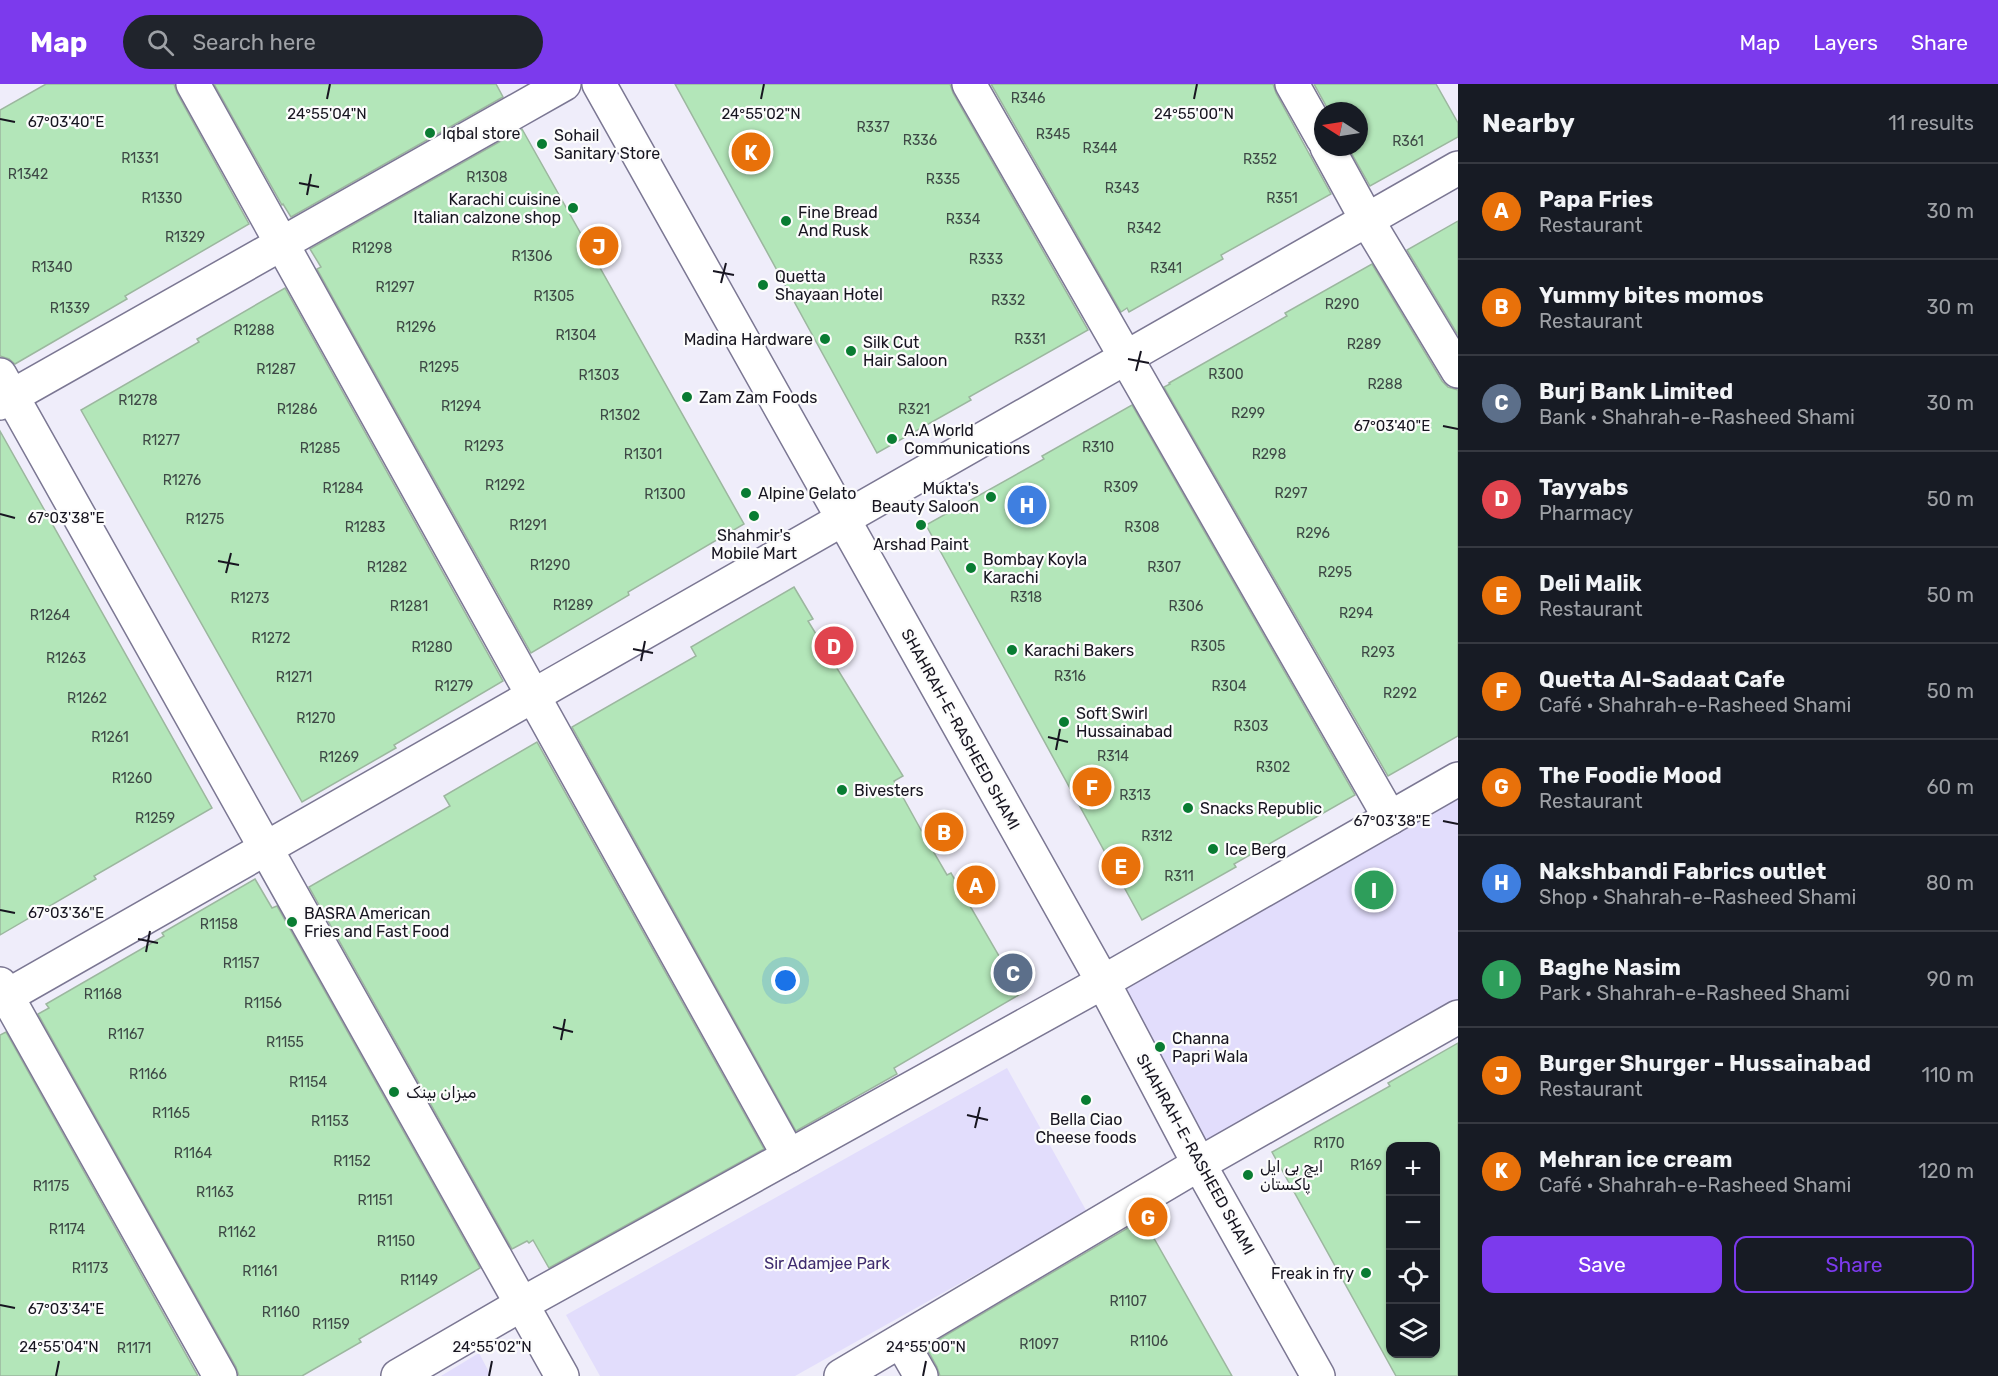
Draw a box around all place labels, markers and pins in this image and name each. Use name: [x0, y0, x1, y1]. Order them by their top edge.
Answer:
place label: Iqbal store: [442, 124, 521, 143]
marker: Iqbal store: [423, 126, 437, 140]
place label: Sohail Sanitary Store: [554, 126, 660, 163]
pin: K: [732, 130, 771, 174]
marker: Sohail Sanitary Store: [535, 137, 549, 151]
place label: Karachi cuisine Italian calzone shop: [413, 190, 561, 227]
marker: Karachi cuisine Italian calzone shop: [566, 201, 580, 215]
place label: Fine Bread And Rusk: [798, 203, 878, 240]
marker: Fine Bread And Rusk: [779, 214, 793, 228]
pin: J: [580, 224, 618, 268]
place label: Quetta Shayaan Hotel: [775, 267, 883, 304]
marker: Quetta Shayaan Hotel: [756, 278, 770, 292]
place label: Madina Hardware: [684, 330, 813, 349]
marker: Madina Hardware: [818, 332, 832, 346]
place label: Silk Cut Hair Saloon: [863, 333, 948, 370]
marker: Silk Cut Hair Saloon: [844, 344, 858, 358]
place label: Zam Zam Foods: [699, 388, 817, 407]
marker: Zam Zam Foods: [680, 390, 694, 404]
place label: A.A World Communications: [904, 421, 1030, 458]
marker: A.A World Communications: [885, 432, 899, 446]
place label: Mukta's Beauty Saloon: [872, 479, 979, 516]
pin: H: [1008, 482, 1046, 528]
place label: Alpine Gelato: [758, 484, 857, 503]
marker: Alpine Gelato: [739, 486, 753, 500]
marker: Mukta's Beauty Saloon: [984, 490, 998, 504]
marker: Shahmir's Mobile Mart: [747, 509, 761, 523]
marker: Arshad Paint: [914, 518, 928, 532]
place label: Shahmir's Mobile Mart: [711, 526, 797, 563]
place label: Arshad Paint: [873, 535, 969, 554]
place label: Bombay Koyla Karachi: [983, 550, 1087, 587]
marker: Bombay Koyla Karachi: [964, 561, 978, 575]
pin: D: [814, 624, 854, 668]
place label: Karachi Bakers: [1024, 641, 1134, 660]
marker: Karachi Bakers: [1005, 643, 1019, 657]
place label: Soft Swirl Hussainabad: [1076, 704, 1172, 741]
marker: Soft Swirl Hussainabad: [1057, 715, 1071, 729]
pin: F: [1072, 764, 1112, 810]
place label: Bivesters: [854, 781, 924, 800]
marker: Bivesters: [835, 783, 849, 797]
place label: Snacks Republic: [1200, 799, 1322, 818]
marker: Snacks Republic: [1181, 801, 1195, 815]
pin: B: [924, 810, 964, 855]
place label: Ice Berg: [1225, 840, 1286, 859]
marker: Ice Berg: [1206, 842, 1220, 856]
pin: E: [1102, 844, 1140, 888]
pin: A: [956, 862, 996, 908]
pin: I: [1354, 868, 1394, 912]
place label: BASRA American Fries and Fast Food: [304, 904, 449, 941]
marker: BASRA American Fries and Fast Food: [285, 915, 299, 929]
pin: C: [994, 950, 1032, 996]
place label: Channa Papri Wala: [1172, 1029, 1248, 1066]
marker: Channa Papri Wala: [1153, 1040, 1167, 1054]
place label: میزان بینک: [406, 1083, 477, 1103]
marker: میزان بینک: [387, 1085, 401, 1099]
marker: Bella Ciao Cheese foods: [1079, 1093, 1093, 1107]
place label: Bella Ciao Cheese foods: [1035, 1110, 1137, 1147]
place label: ایچ بی ایل پاکستان: [1260, 1157, 1323, 1195]
marker: ایچ بی ایل پاکستان: [1241, 1168, 1255, 1182]
pin: G: [1128, 1194, 1168, 1240]
place label: Freak in fry: [1271, 1264, 1354, 1283]
marker: Freak in fry: [1359, 1266, 1373, 1280]

